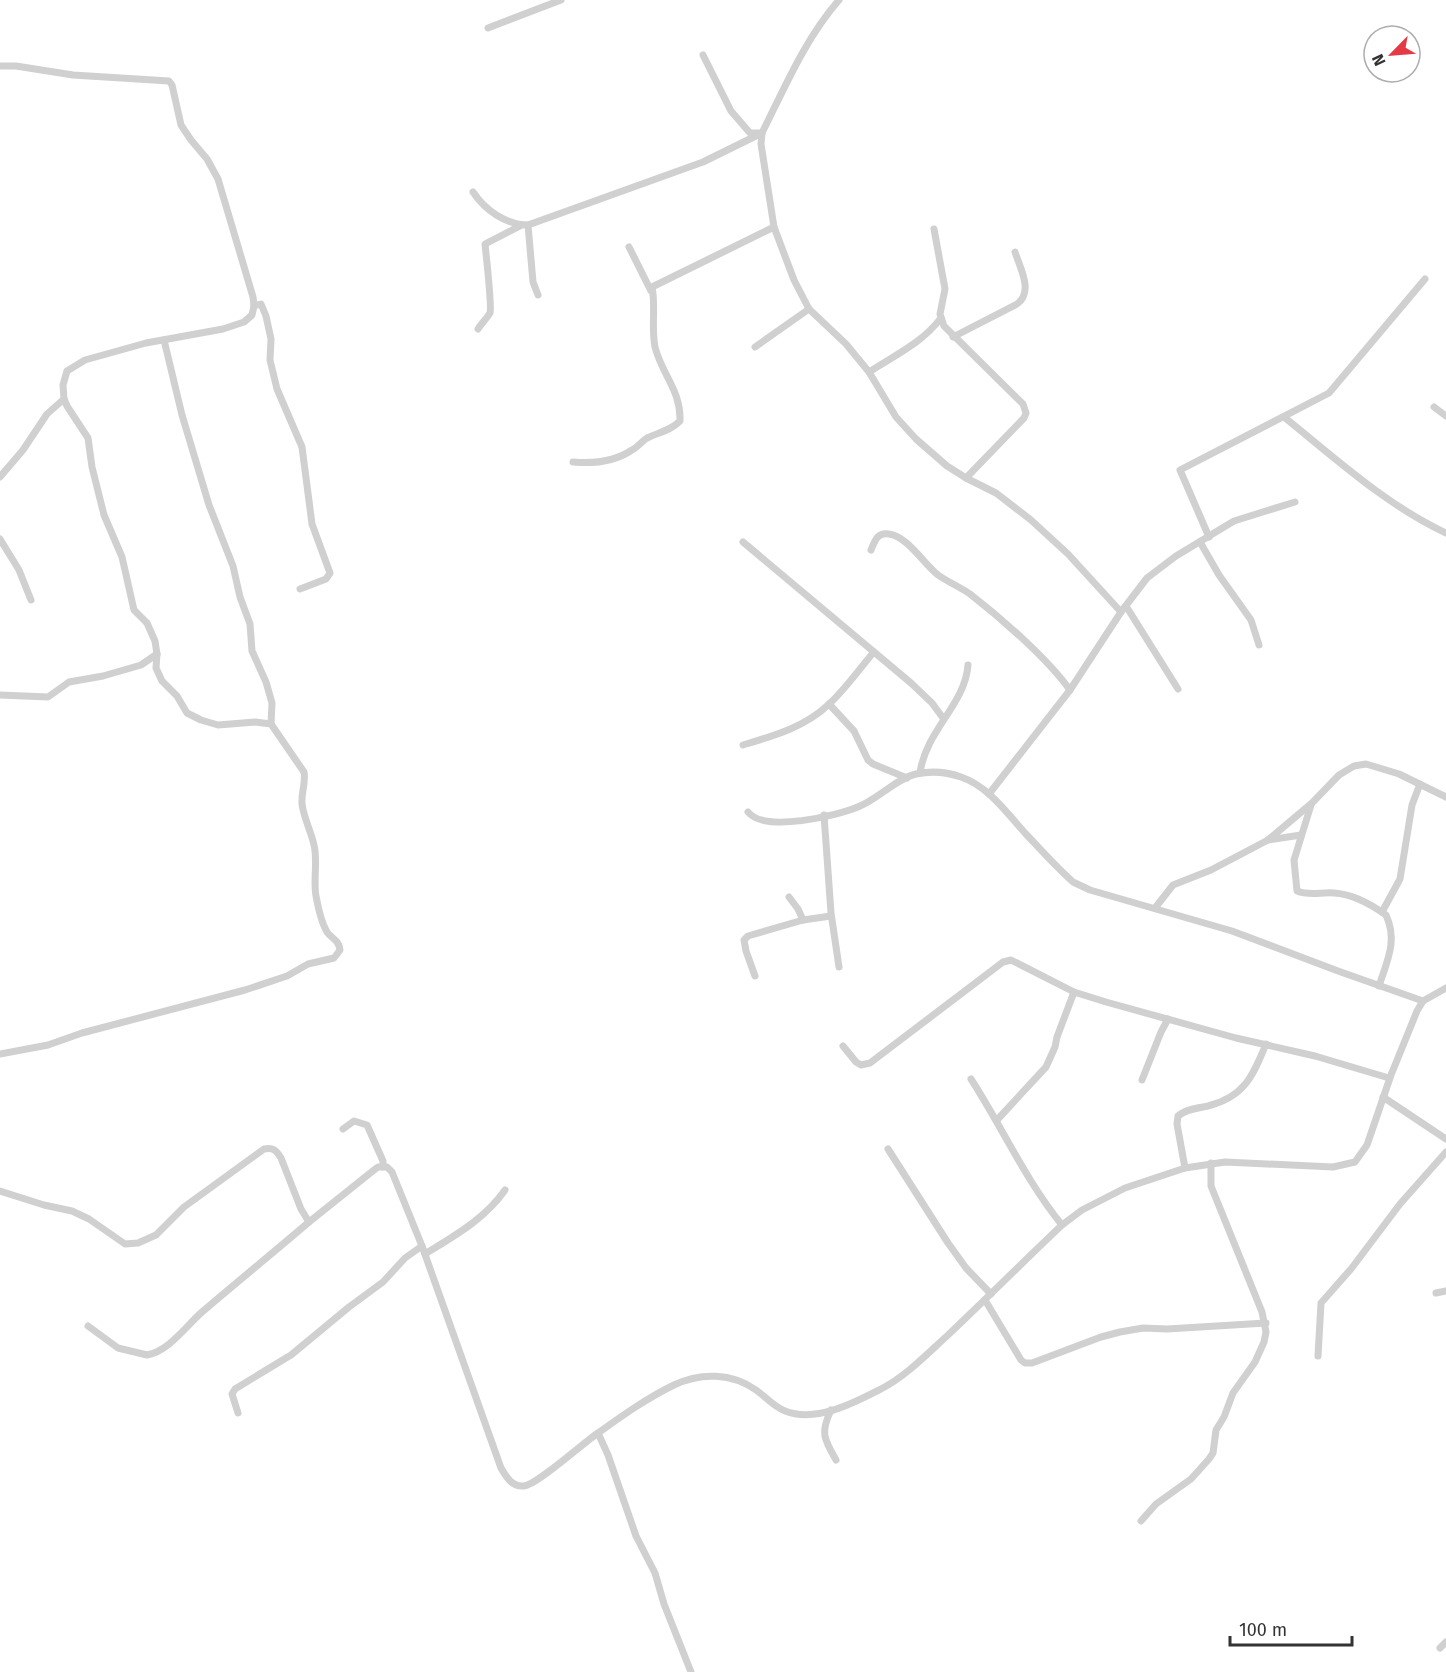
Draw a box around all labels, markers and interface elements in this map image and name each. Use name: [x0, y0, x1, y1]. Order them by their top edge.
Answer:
north arrow: [1362, 24, 1422, 84]
text: N: [1368, 51, 1390, 69]
scale bar: [1230, 1609, 1352, 1647]
text: 100 m: [1239, 1619, 1287, 1641]

